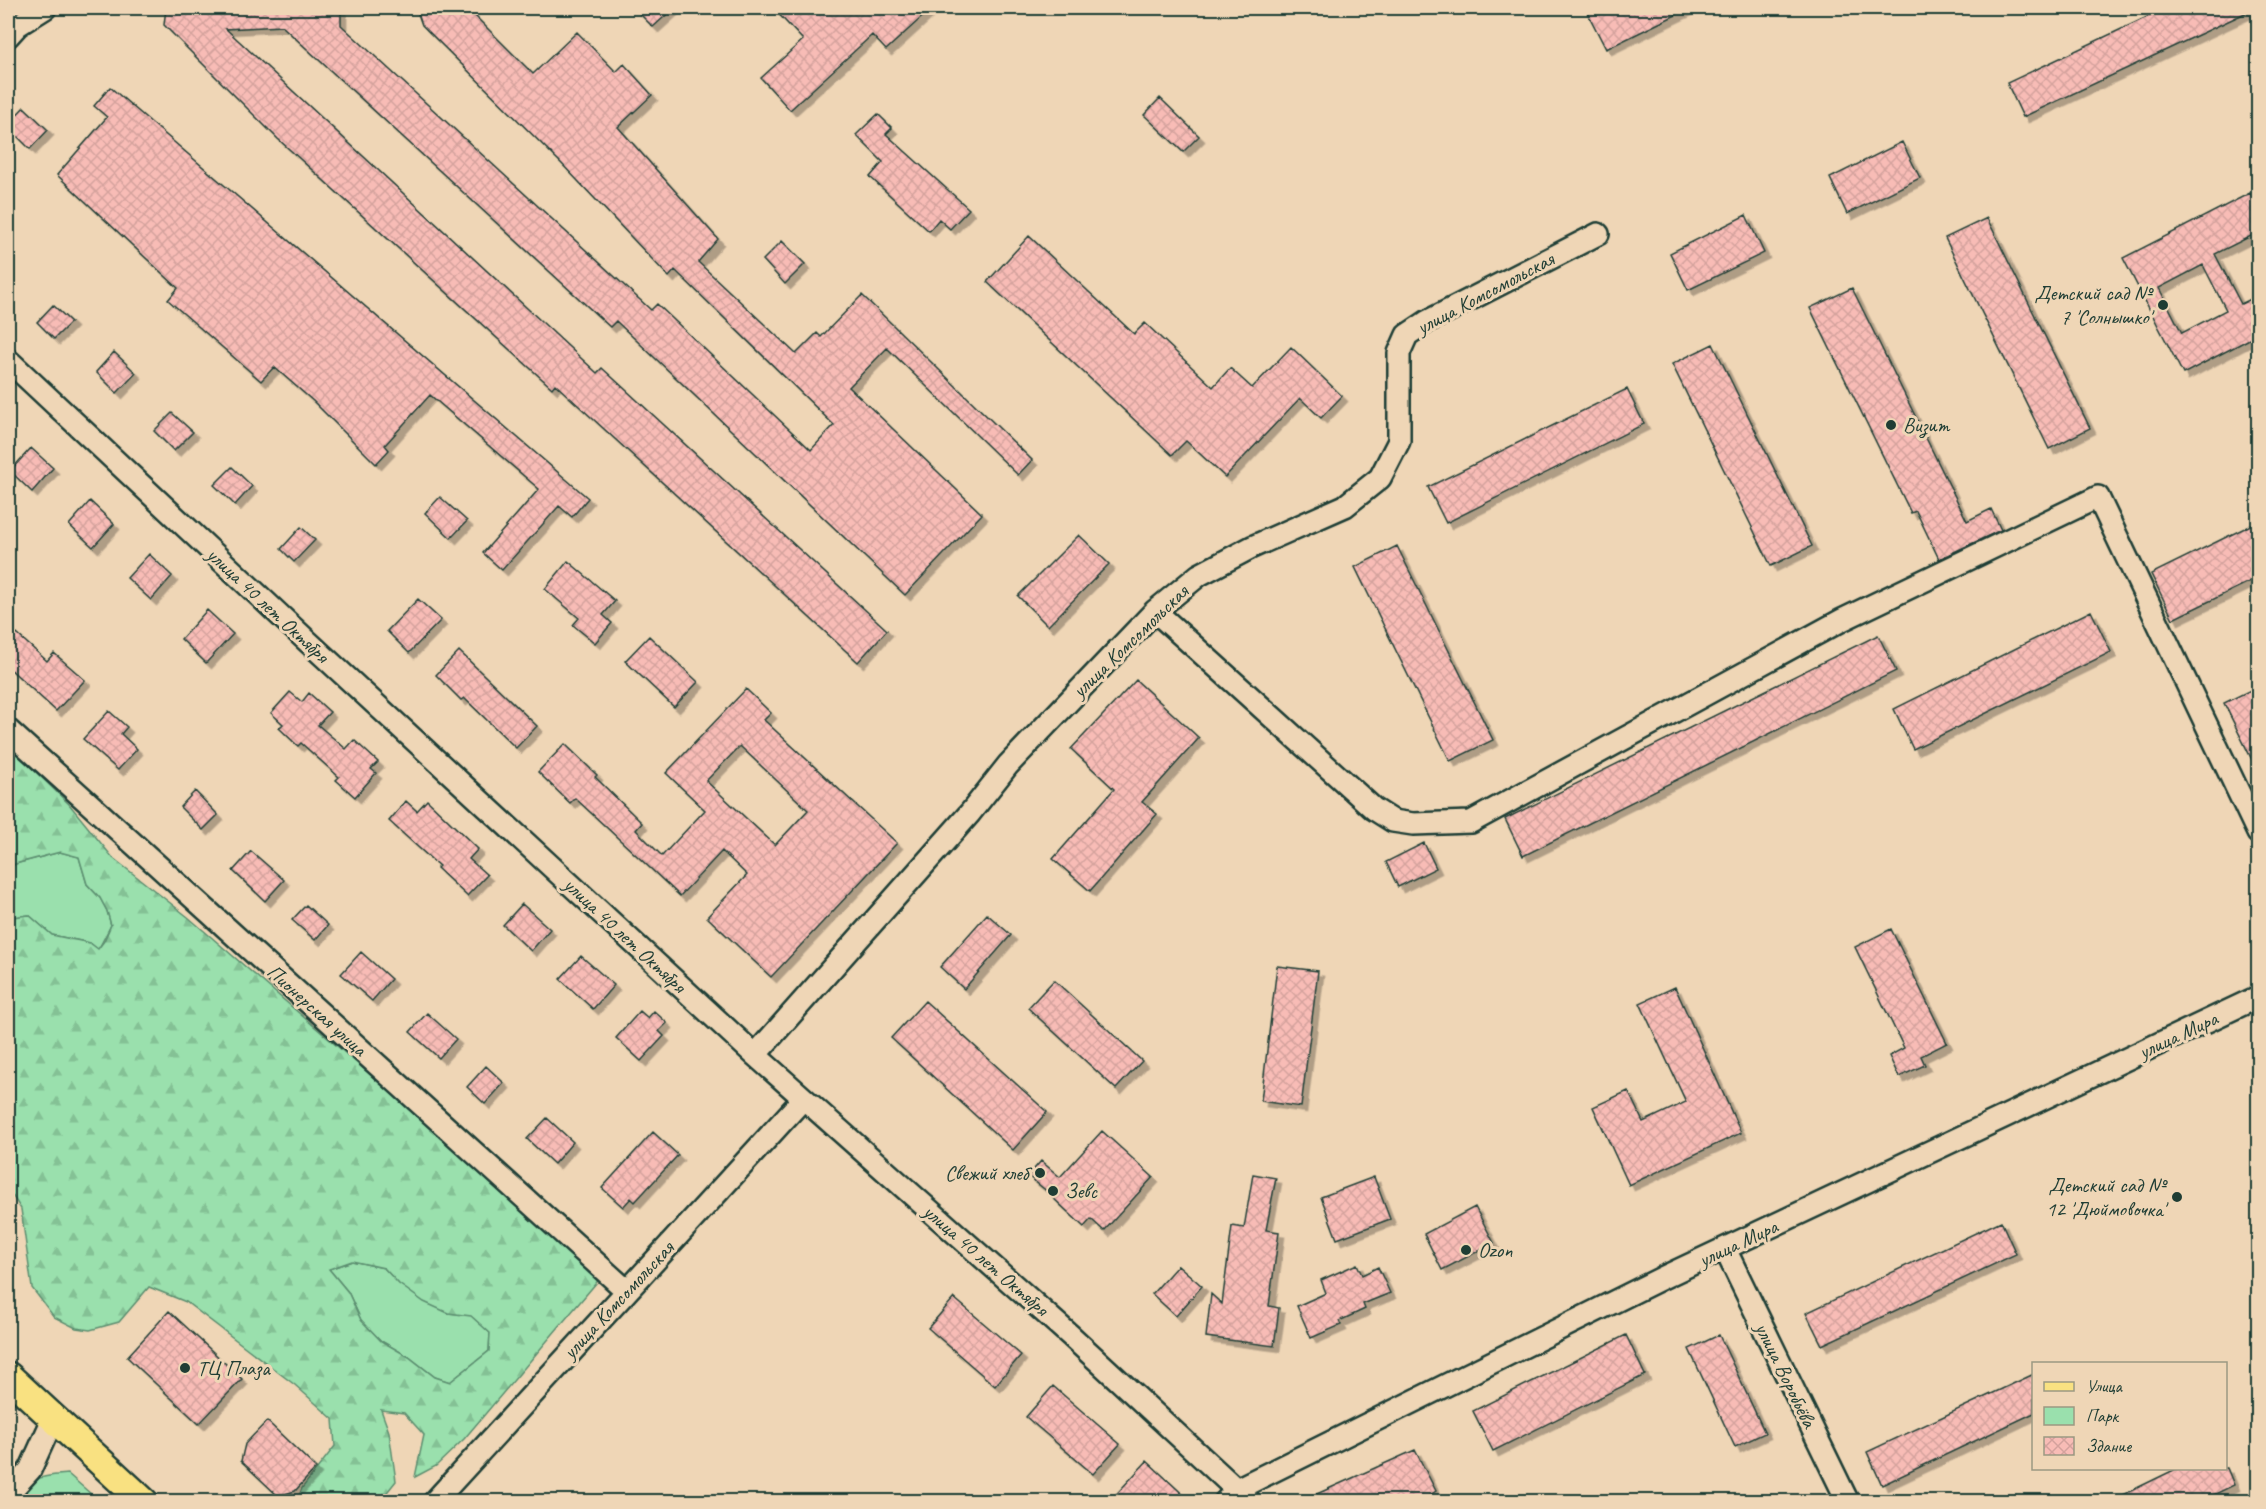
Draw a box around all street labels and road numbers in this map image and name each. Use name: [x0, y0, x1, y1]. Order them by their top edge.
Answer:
street label: улица Комсомольская: [1410, 245, 1559, 341]
street label: улица 40 лет Октября: [200, 540, 336, 670]
street label: улица Комсомольская: [1065, 578, 1195, 704]
street label: улица 40 лет Октября: [557, 870, 693, 1000]
street label: Пионерская улица: [262, 958, 374, 1063]
street label: улица Мира: [2132, 1005, 2223, 1065]
street label: улица 40 лет Октября: [916, 1197, 1055, 1323]
street label: улица Мира: [1692, 1213, 1783, 1273]
street label: улица Комсомольская: [555, 1235, 680, 1366]
street label: улица Воробьёва: [1748, 1316, 1823, 1433]

